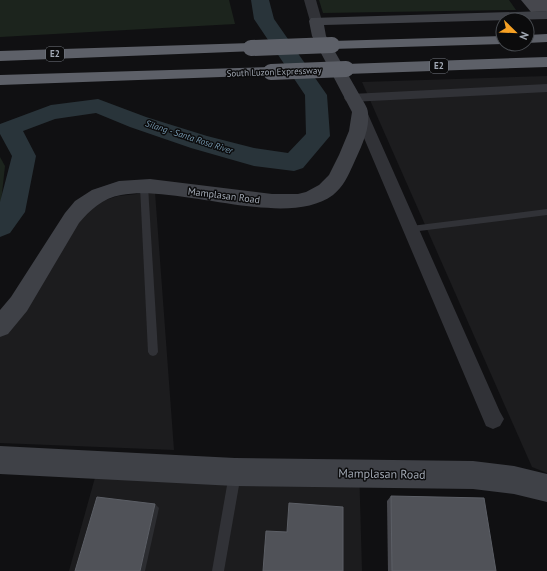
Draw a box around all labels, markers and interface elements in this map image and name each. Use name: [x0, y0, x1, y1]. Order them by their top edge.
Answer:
north arrow: [495, 12, 535, 52]
text: N: [516, 30, 532, 42]
road number: E2: [46, 47, 64, 61]
road number: E2: [430, 59, 448, 73]
street label: South Luzon Expressway: [226, 64, 322, 79]
water label: Silang - Santa Rosa River: [144, 117, 235, 156]
street label: Mamplasan Road: [187, 185, 261, 206]
street label: Mamplasan Road: [338, 465, 426, 482]

